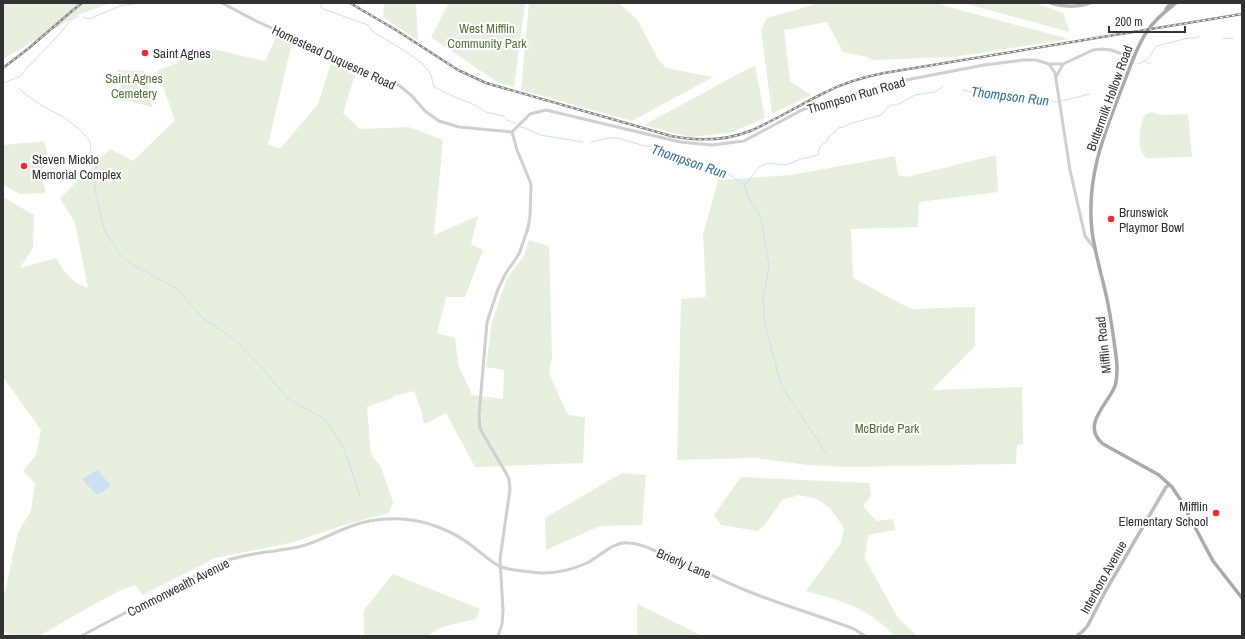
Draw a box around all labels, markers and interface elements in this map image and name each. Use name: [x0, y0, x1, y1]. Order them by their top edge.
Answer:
scale bar: [1109, 8, 1185, 34]
text: 200 m: [1115, 14, 1142, 30]
park label: West Mifflin Community Park: [447, 20, 527, 52]
street label: Homestead Duquesne Road: [269, 21, 398, 94]
street label: Buttermilk Hollow Road: [1082, 43, 1137, 153]
place label: Saint Agnes: [153, 45, 211, 62]
marker: Saint Agnes: [140, 48, 150, 58]
park label: Saint Agnes Cemetery: [105, 70, 163, 102]
street label: Thompson Run Road: [805, 73, 907, 118]
water label: Thompson Run: [970, 82, 1050, 110]
water label: Thompson Run: [649, 140, 729, 182]
place label: Steven Micklo Memorial Complex: [32, 151, 122, 183]
marker: Steven Micklo Memorial Complex: [19, 161, 29, 171]
place label: Brunswick Playmor Bowl: [1119, 204, 1184, 236]
marker: Brunswick Playmor Bowl: [1106, 214, 1116, 224]
street label: Mifflin Road: [1092, 316, 1115, 374]
park label: McBride Park: [855, 420, 920, 437]
place label: Mifflin Elementary School: [1119, 498, 1208, 530]
marker: Mifflin Elementary School: [1211, 508, 1221, 518]
street label: Interboro Avenue: [1076, 538, 1131, 617]
street label: Brierly Lane: [654, 544, 714, 583]
street label: Commonwealth Avenue: [124, 554, 232, 621]

